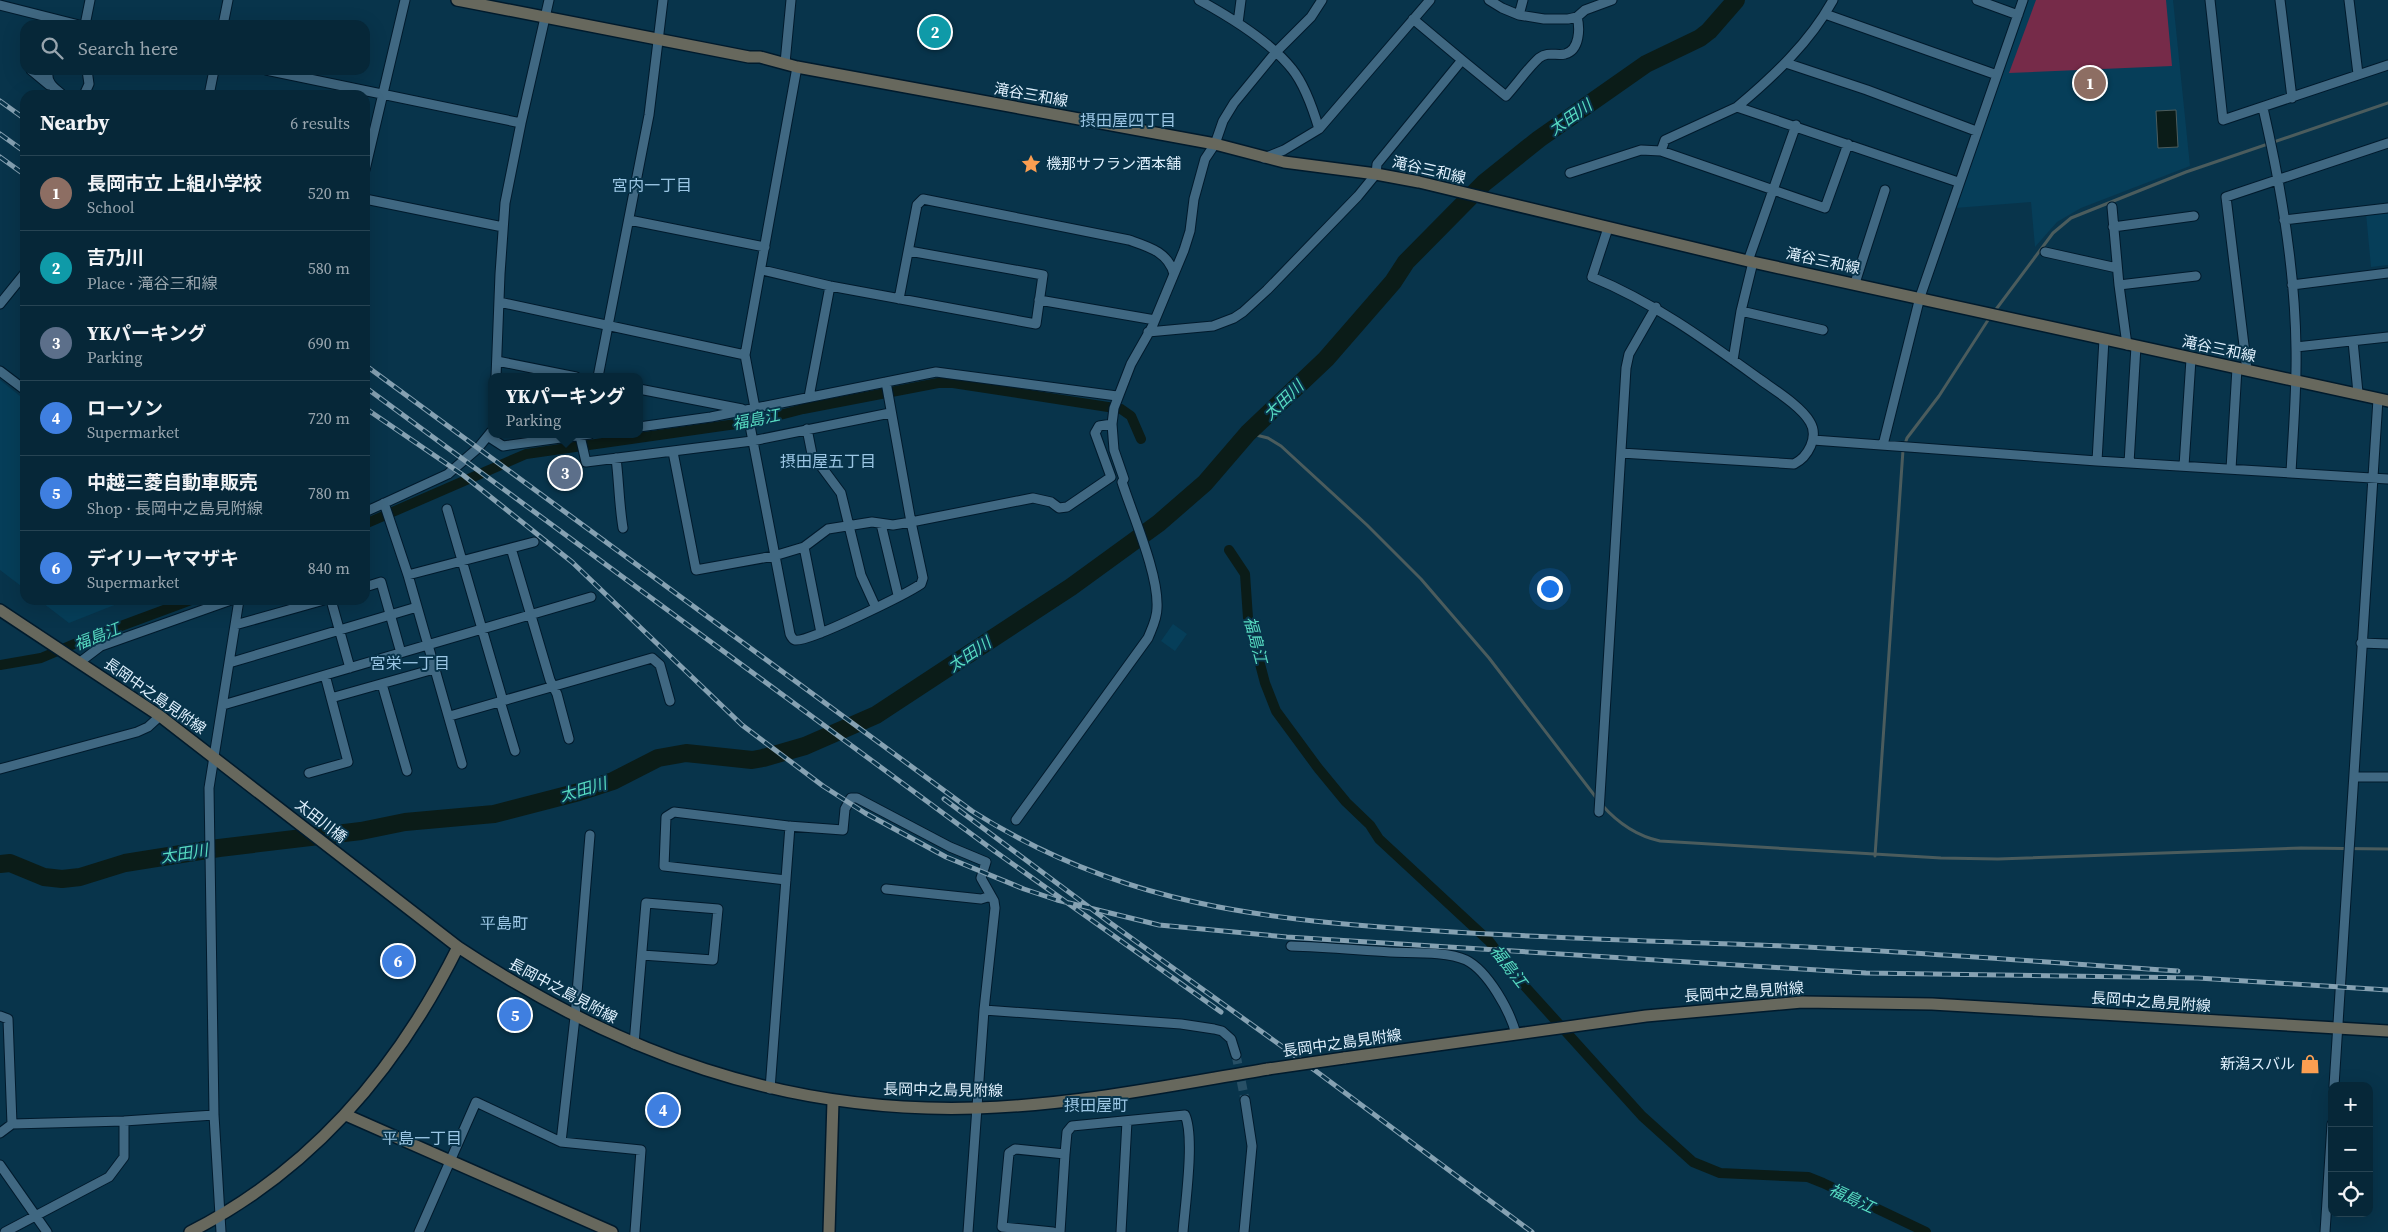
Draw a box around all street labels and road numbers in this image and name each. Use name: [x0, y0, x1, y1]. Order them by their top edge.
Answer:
street label: 滝谷三和線: [992, 78, 1070, 111]
street label: 滝谷三和線: [1390, 151, 1468, 188]
street label: 滝谷三和線: [1784, 242, 1862, 279]
street label: 滝谷三和線: [2180, 330, 2258, 367]
street label: 長岡中之島見附線: [100, 653, 210, 739]
street label: 太田川橋: [291, 794, 351, 847]
street label: 長岡中之島見附線: [505, 953, 621, 1028]
street label: 長岡中之島見附線: [1683, 977, 1805, 1006]
street label: 長岡中之島見附線: [2090, 987, 2212, 1016]
street label: 長岡中之島見附線: [1281, 1024, 1403, 1061]
street label: 長岡中之島見附線: [883, 1078, 1003, 1101]

